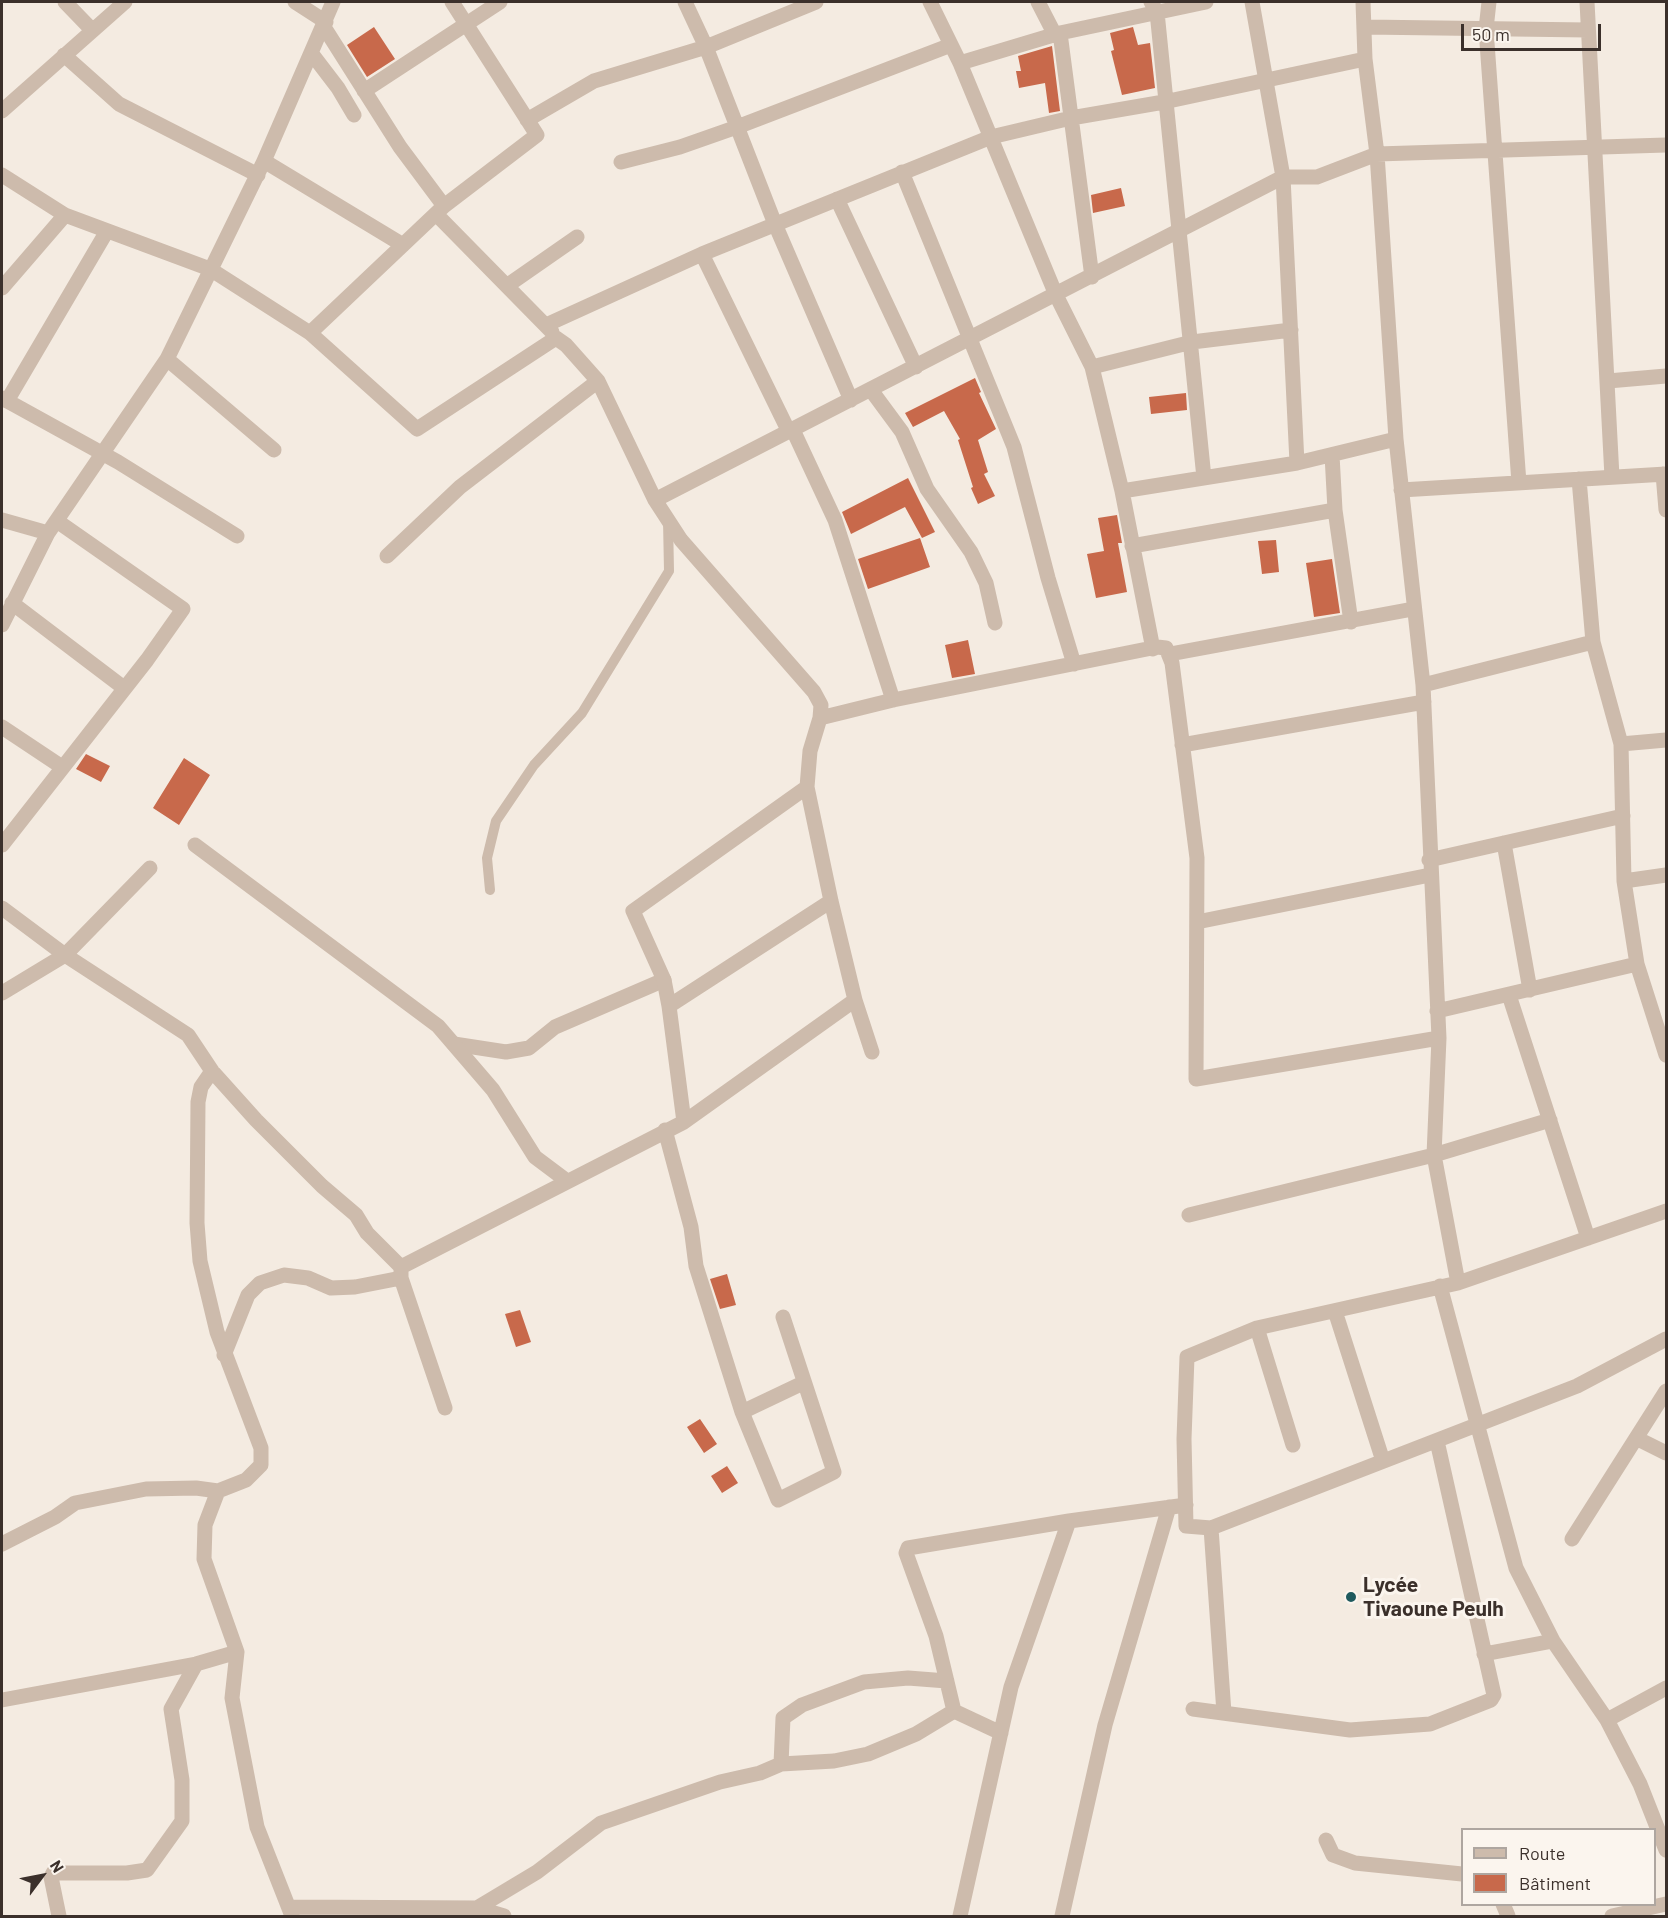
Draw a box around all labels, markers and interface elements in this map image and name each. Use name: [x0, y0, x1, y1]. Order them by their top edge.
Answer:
scale bar: [1464, 12, 1604, 50]
text: 50 m: [1472, 23, 1510, 45]
place label: Lycée Tivaoune Peulh: [1363, 1572, 1504, 1622]
marker: Lycée Tivaoune Peulh: [1344, 1590, 1358, 1604]
legend: [1461, 1828, 1656, 1906]
text: Route: [1519, 1842, 1565, 1864]
north arrow: [12, 1846, 72, 1906]
text: N: [47, 1857, 69, 1876]
text: Bâtiment: [1519, 1872, 1591, 1894]

